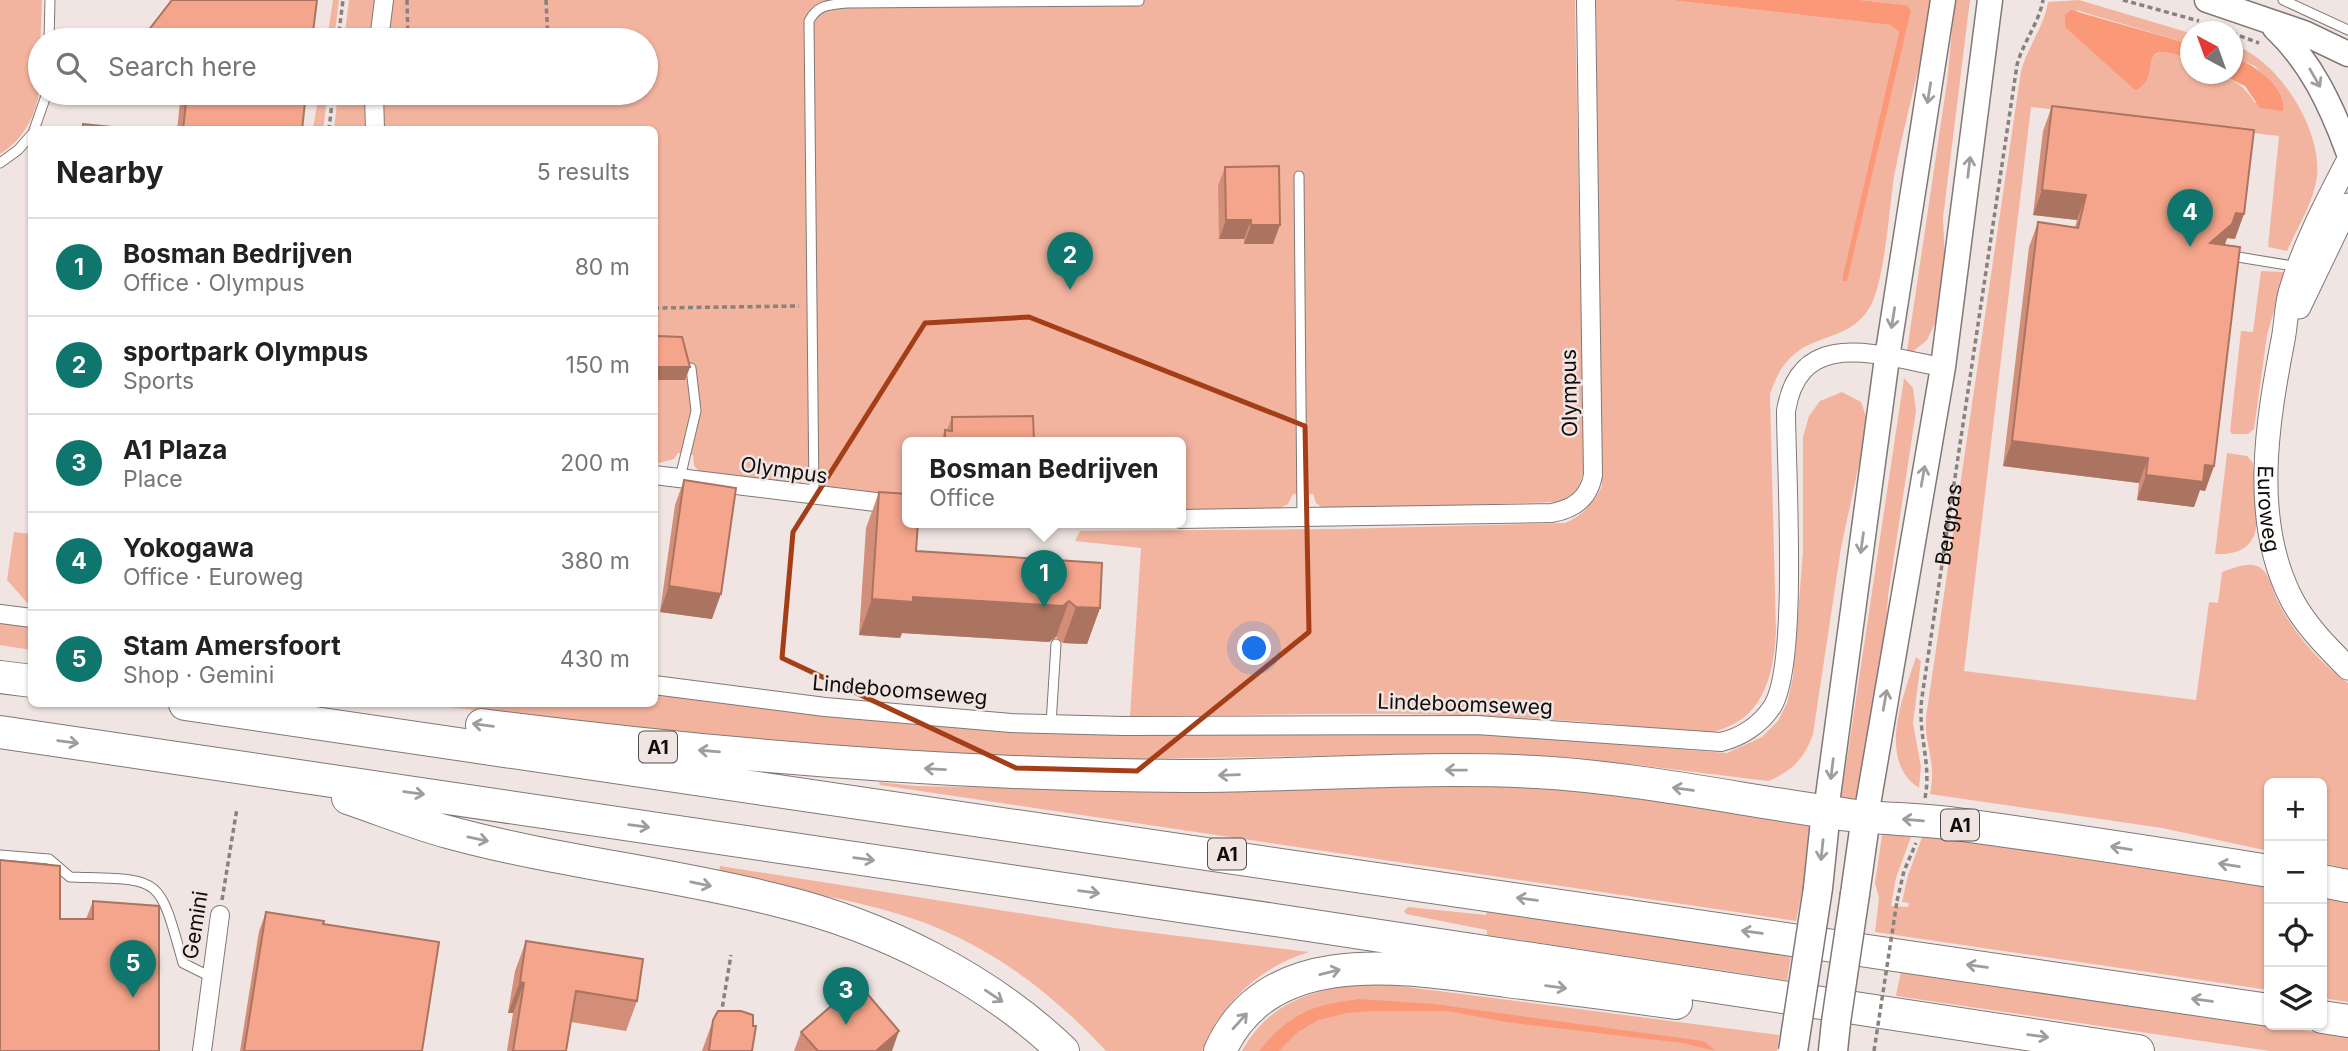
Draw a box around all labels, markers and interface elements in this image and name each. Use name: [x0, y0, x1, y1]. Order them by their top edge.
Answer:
north arrow: [2180, 21, 2243, 84]
search box: [28, 28, 658, 105]
icon: search: [52, 48, 90, 86]
text: Search here: [108, 51, 257, 82]
one-way arrow: [2308, 67, 2322, 87]
one-way arrow: [1922, 82, 1935, 104]
text: Nearby: [56, 154, 164, 190]
one-way arrow: [1962, 156, 1975, 179]
text: 5 results: [537, 158, 630, 186]
pin: 4: [2167, 189, 2213, 247]
pin: 2: [1047, 232, 1093, 290]
text: Bosman Bedrijven: [123, 238, 353, 269]
text: 1: [74, 253, 84, 281]
text: 80 m: [575, 253, 630, 281]
text: Office · Olympus: [123, 269, 305, 297]
one-way arrow: [1886, 306, 1899, 329]
text: sportpark Olympus: [123, 336, 368, 367]
street label: Olympus: [1556, 349, 1582, 437]
text: 2: [72, 351, 86, 379]
text: 150 m: [566, 351, 630, 379]
text: Sports: [123, 367, 194, 395]
text: A1 Plaza: [123, 434, 227, 465]
popup: [902, 437, 1186, 528]
text: 3: [72, 449, 86, 477]
text: 200 m: [560, 449, 630, 477]
street label: Olympus: [739, 452, 829, 488]
text: Bosman Bedrijven: [929, 453, 1159, 484]
text: Place: [123, 465, 183, 493]
one-way arrow: [1917, 465, 1930, 488]
street label: Euroweg: [2253, 465, 2286, 554]
street label: Bergpas: [1929, 482, 1966, 567]
text: Office: [929, 484, 995, 512]
text: Yokogawa: [123, 532, 254, 563]
one-way arrow: [1855, 532, 1868, 554]
text: 4: [71, 547, 87, 575]
text: 380 m: [560, 547, 630, 575]
pin: 1: [1021, 550, 1067, 608]
text: Office · Euroweg: [123, 563, 303, 591]
text: Stam Amersfoort: [123, 630, 341, 661]
your location: [1237, 631, 1271, 665]
text: 5: [72, 645, 86, 673]
text: 430 m: [560, 645, 630, 673]
text: Shop · Gemini: [123, 661, 274, 689]
street label: Lindeboomseweg: [811, 670, 989, 710]
street label: Lindeboomseweg: [1377, 688, 1553, 720]
one-way arrow: [1879, 690, 1893, 712]
one-way arrow: [472, 718, 495, 731]
road number: A1: [639, 732, 677, 762]
one-way arrow: [56, 736, 78, 749]
one-way arrow: [698, 744, 720, 757]
one-way arrow: [1825, 757, 1838, 780]
one-way arrow: [924, 762, 947, 775]
one-way arrow: [1445, 764, 1468, 777]
one-way arrow: [1217, 768, 1240, 781]
map controls: [2264, 778, 2327, 1030]
button: +: [2264, 778, 2327, 841]
one-way arrow: [1672, 783, 1694, 796]
one-way arrow: [402, 787, 425, 800]
road number: A1: [1941, 810, 1979, 840]
one-way arrow: [1902, 813, 1924, 826]
one-way arrow: [627, 820, 650, 833]
one-way arrow: [466, 832, 489, 846]
road number: A1: [1208, 838, 1246, 870]
one-way arrow: [1815, 838, 1828, 860]
one-way arrow: [2110, 841, 2133, 854]
button: −: [2264, 841, 2327, 904]
one-way arrow: [852, 853, 875, 866]
one-way arrow: [2218, 858, 2241, 871]
one-way arrow: [689, 878, 712, 892]
one-way arrow: [1077, 886, 1100, 899]
street label: Gemini: [177, 889, 213, 961]
one-way arrow: [1516, 892, 1539, 905]
button: locate: [2264, 904, 2327, 967]
one-way arrow: [1741, 926, 1764, 939]
pin: 5: [110, 940, 156, 998]
one-way arrow: [1966, 959, 1989, 972]
one-way arrow: [1319, 965, 1341, 978]
pin: 3: [823, 967, 869, 1025]
button: layers: [2264, 967, 2327, 1030]
one-way arrow: [1544, 981, 1567, 994]
one-way arrow: [984, 989, 1003, 1003]
one-way arrow: [2191, 993, 2214, 1006]
one-way arrow: [1232, 1013, 1249, 1030]
one-way arrow: [2026, 1030, 2049, 1043]

